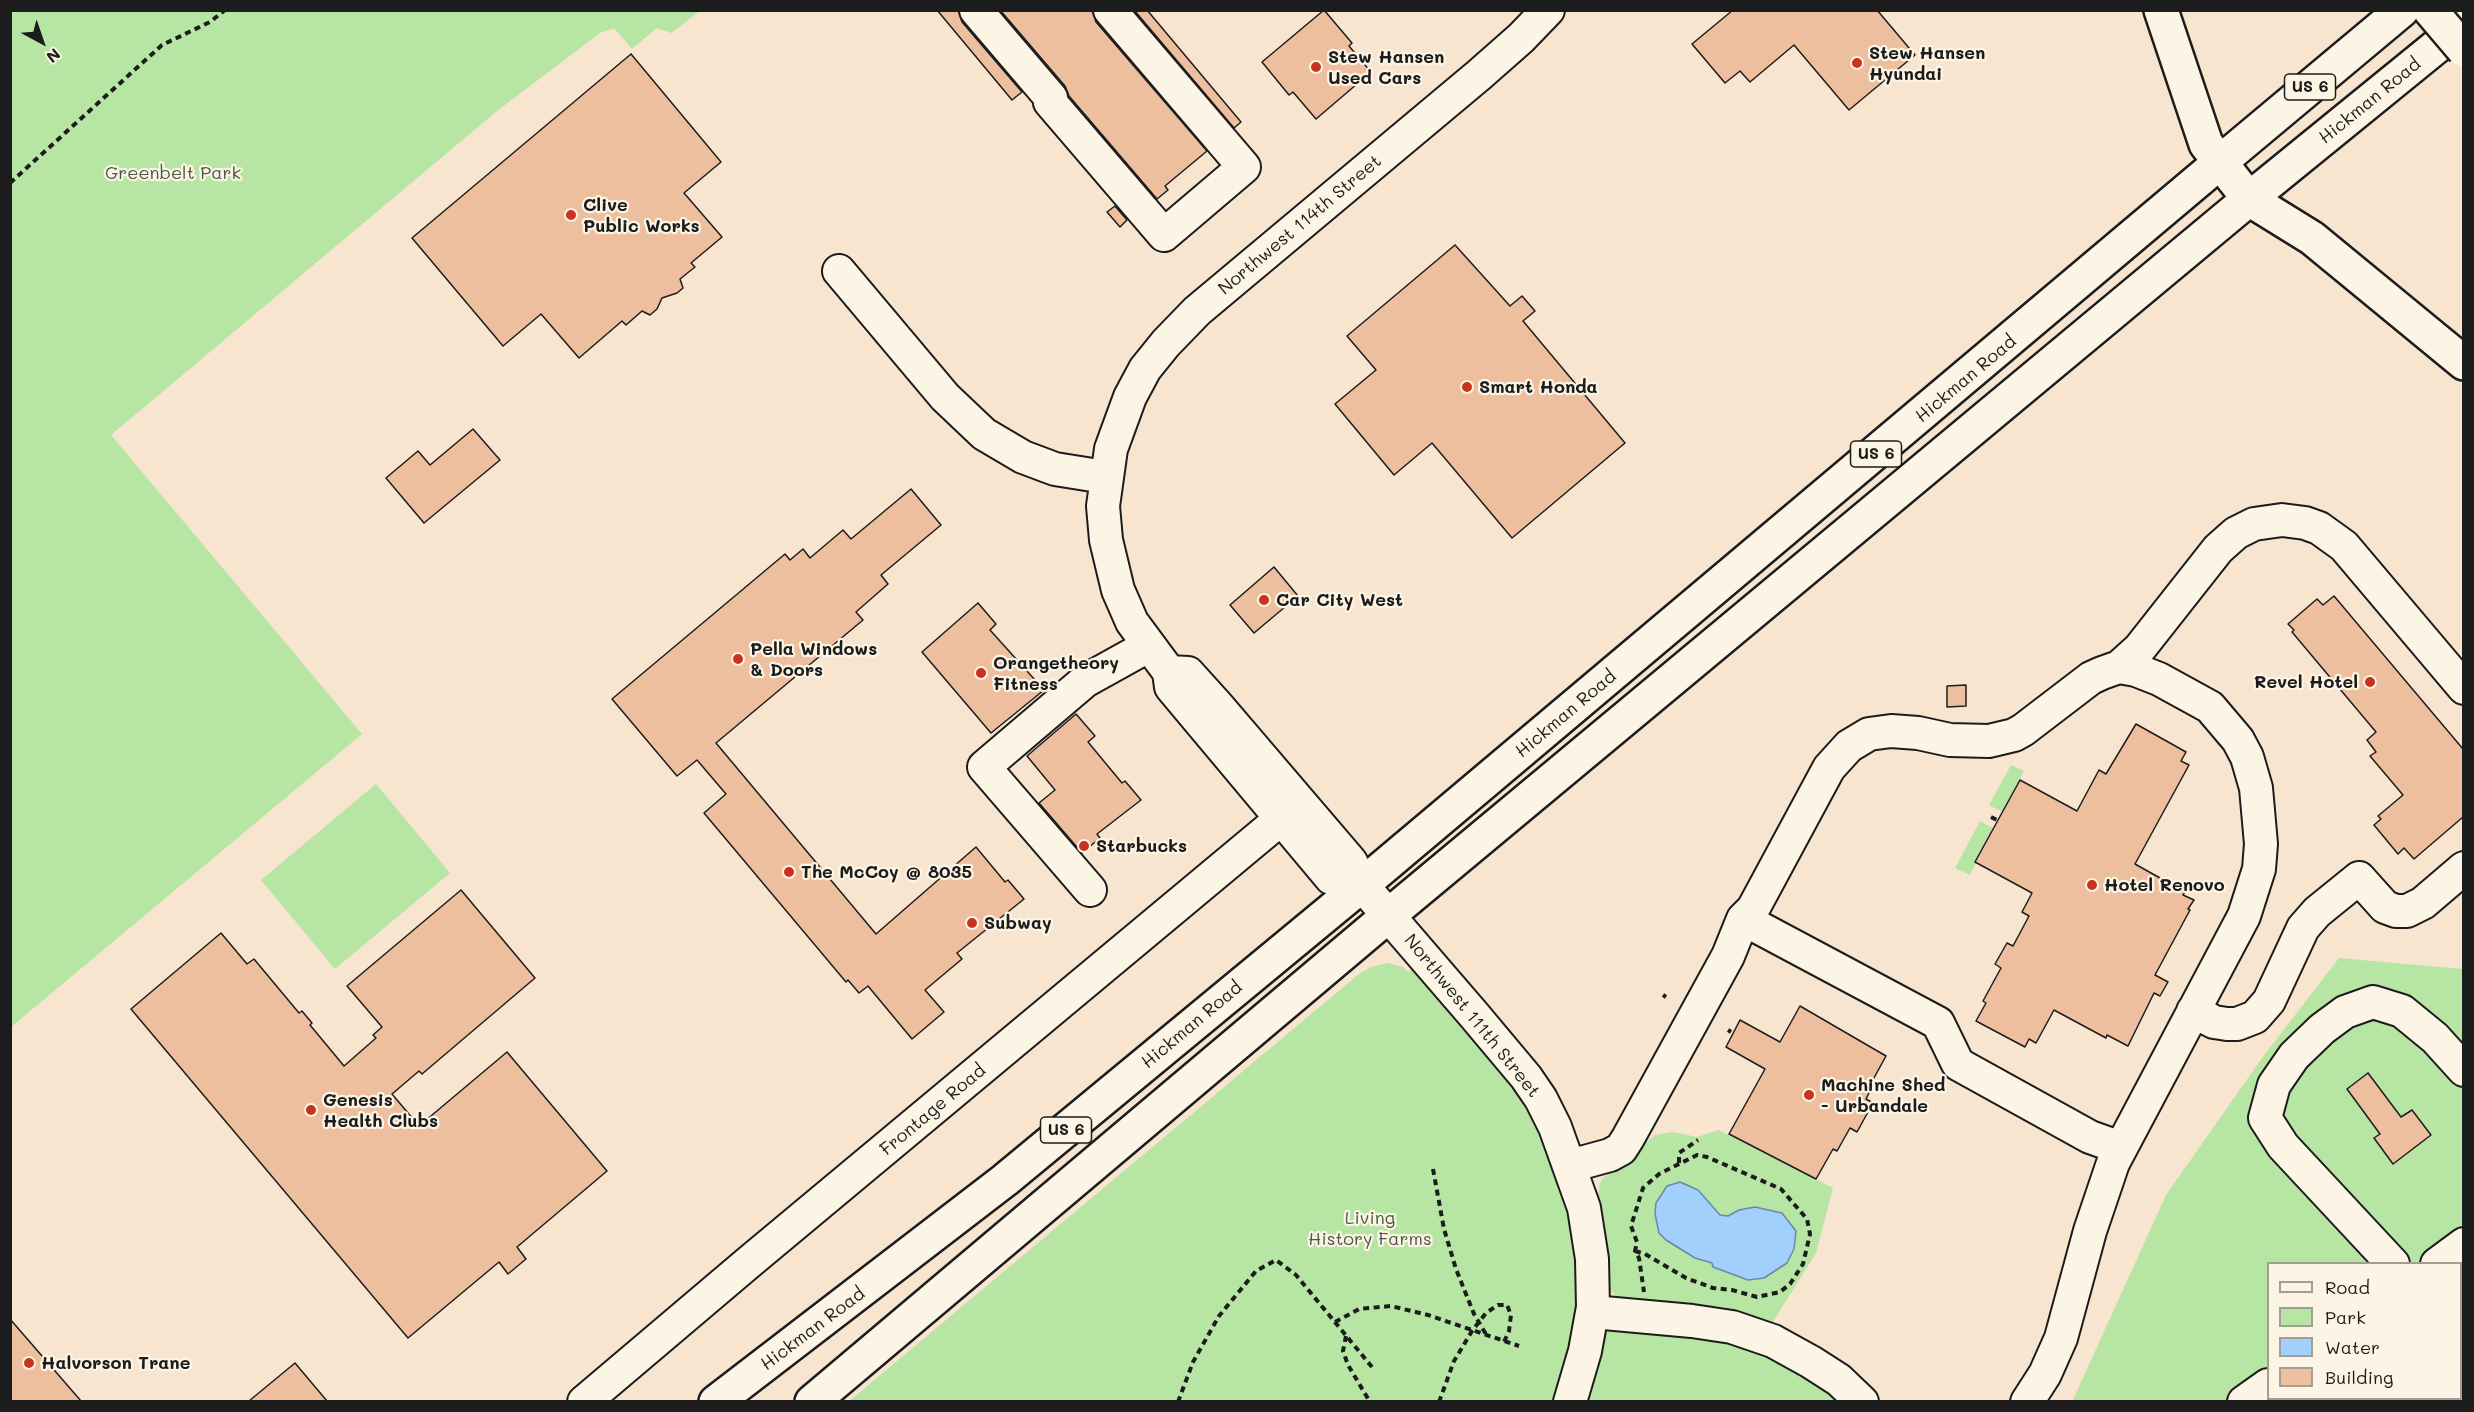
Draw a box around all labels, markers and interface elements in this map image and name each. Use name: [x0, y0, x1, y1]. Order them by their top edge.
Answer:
north arrow: [12, 12, 72, 72]
place label: Stew Hansen Hyundai: [1869, 42, 1985, 84]
text: N: [42, 44, 65, 68]
place label: Stew Hansen Used Cars: [1328, 46, 1444, 88]
street label: Hickman Road: [2315, 53, 2425, 149]
marker: Stew Hansen Hyundai: [1850, 56, 1864, 70]
marker: Stew Hansen Used Cars: [1309, 60, 1323, 74]
road number: US 6: [2284, 74, 2336, 100]
street label: Northwest 114th Street: [1214, 150, 1386, 300]
park label: Greenbelt Park: [105, 162, 241, 184]
place label: Clive Public Works: [583, 194, 700, 236]
marker: Clive Public Works: [564, 208, 578, 222]
street label: Hickman Road: [1911, 331, 2021, 427]
place label: Smart Honda: [1479, 376, 1598, 398]
marker: Smart Honda: [1460, 380, 1474, 394]
road number: US 6: [1850, 441, 1902, 467]
place label: Car City West: [1276, 589, 1403, 611]
marker: Car City West: [1257, 593, 1271, 607]
place label: Pella Windows & Doors: [750, 638, 877, 680]
marker: Pella Windows & Doors: [731, 652, 745, 666]
place label: Orangetheory Fitness: [993, 652, 1119, 694]
marker: Orangetheory Fitness: [974, 666, 988, 680]
street label: Hickman Road: [1511, 666, 1621, 762]
place label: Revel Hotel: [2254, 671, 2358, 693]
marker: Revel Hotel: [2363, 675, 2377, 689]
place label: Starbucks: [1096, 835, 1187, 857]
marker: Starbucks: [1077, 839, 1091, 853]
place label: The McCoy @ 8035: [801, 861, 972, 883]
marker: The McCoy @ 8035: [782, 865, 796, 879]
place label: Hotel Renovo: [2104, 874, 2225, 896]
marker: Hotel Renovo: [2085, 878, 2099, 892]
place label: Subway: [984, 912, 1052, 934]
marker: Subway: [965, 916, 979, 930]
street label: Northwest 111th Street: [1399, 930, 1545, 1102]
street label: Hickman Road: [1137, 977, 1247, 1073]
street label: Frontage Road: [876, 1060, 990, 1160]
place label: Machine Shed - Urbandale: [1821, 1074, 1945, 1116]
marker: Machine Shed - Urbandale: [1802, 1088, 1816, 1102]
place label: Genesis Health Clubs: [323, 1089, 438, 1132]
marker: Genesis Health Clubs: [304, 1103, 318, 1117]
road number: US 6: [1040, 1117, 1092, 1143]
park label: Living History Farms: [1308, 1207, 1432, 1250]
legend: [2267, 1262, 2462, 1400]
text: Road: [2325, 1275, 2370, 1299]
street label: Hickman Road: [757, 1283, 869, 1375]
text: Park: [2325, 1305, 2366, 1329]
text: Water: [2325, 1335, 2380, 1359]
place label: Halvorson Trane: [41, 1352, 190, 1374]
marker: Halvorson Trane: [22, 1356, 36, 1370]
text: Building: [2325, 1365, 2393, 1389]

